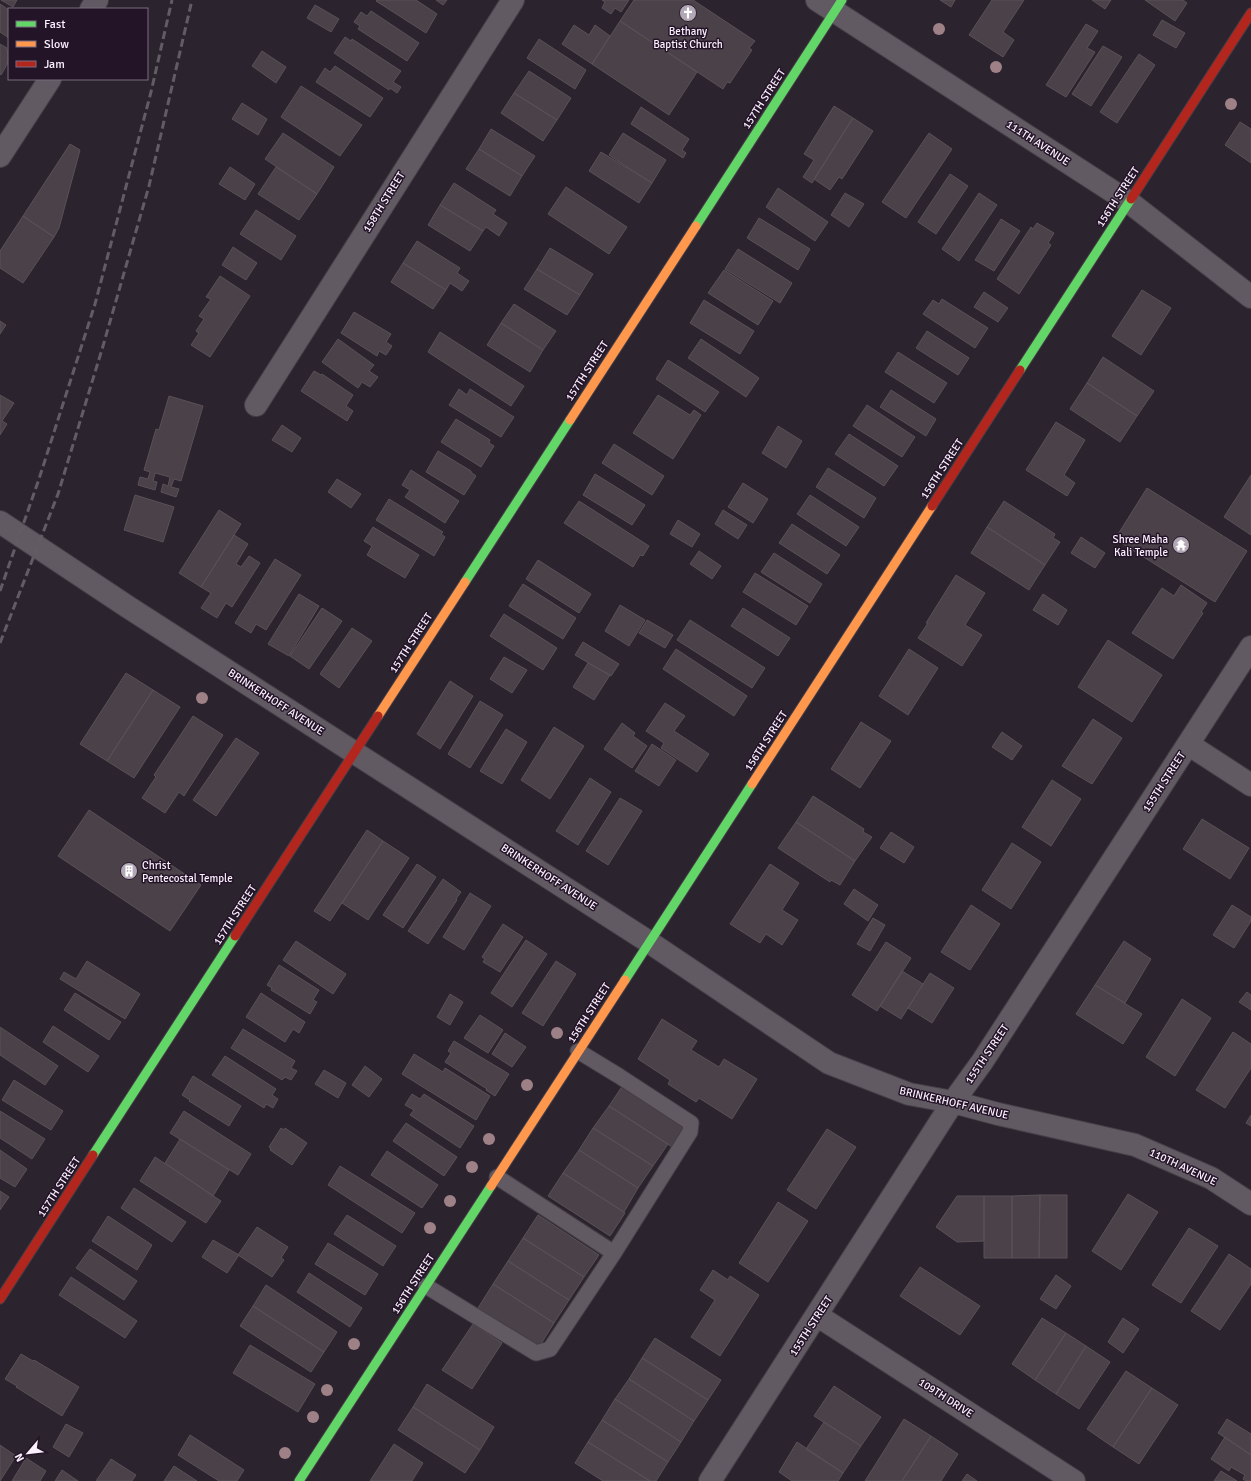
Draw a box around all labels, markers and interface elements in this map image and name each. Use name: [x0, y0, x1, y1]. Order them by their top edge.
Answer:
church icon: Bethany Baptist Church: [678, 3, 698, 23]
legend: [8, 8, 148, 80]
text: Fast: [44, 17, 65, 32]
place label: Bethany Baptist Church: [653, 25, 723, 51]
text: Slow: [44, 37, 69, 52]
text: Jam: [44, 57, 65, 72]
street label: 157TH STREET: [740, 66, 788, 131]
street label: 111TH AVENUE: [1004, 118, 1072, 168]
street label: 156TH STREET: [1094, 164, 1142, 229]
street label: 158TH STREET: [360, 169, 408, 235]
street label: 157TH STREET: [563, 338, 611, 403]
street label: 156TH STREET: [918, 436, 966, 501]
place label: Shree Maha Kali Temple: [1113, 533, 1168, 559]
temple icon: Shree Maha Kali Temple: [1171, 535, 1191, 555]
street label: 157TH STREET: [387, 610, 435, 675]
street label: BRINKERHOFF AVENUE: [226, 666, 326, 738]
street label: 156TH STREET: [742, 708, 790, 773]
street label: 155TH STREET: [1140, 749, 1188, 814]
street label: BRINKERHOFF AVENUE: [499, 841, 599, 913]
place label: Christ Pentecostal Temple: [142, 859, 233, 885]
building icon: Christ Pentecostal Temple: [119, 861, 139, 881]
street label: 157TH STREET: [211, 882, 259, 947]
street label: 156TH STREET: [565, 980, 613, 1045]
street label: 155TH STREET: [962, 1021, 1012, 1086]
street label: BRINKERHOFF AVENUE: [898, 1084, 1010, 1122]
street label: 110TH AVENUE: [1147, 1146, 1219, 1188]
street label: 157TH STREET: [35, 1154, 83, 1219]
street label: 156TH STREET: [389, 1251, 437, 1316]
street label: 155TH STREET: [787, 1293, 835, 1358]
street label: 109TH DRIVE: [916, 1376, 976, 1420]
north arrow: [8, 1433, 48, 1473]
text: N: [12, 1451, 27, 1464]

